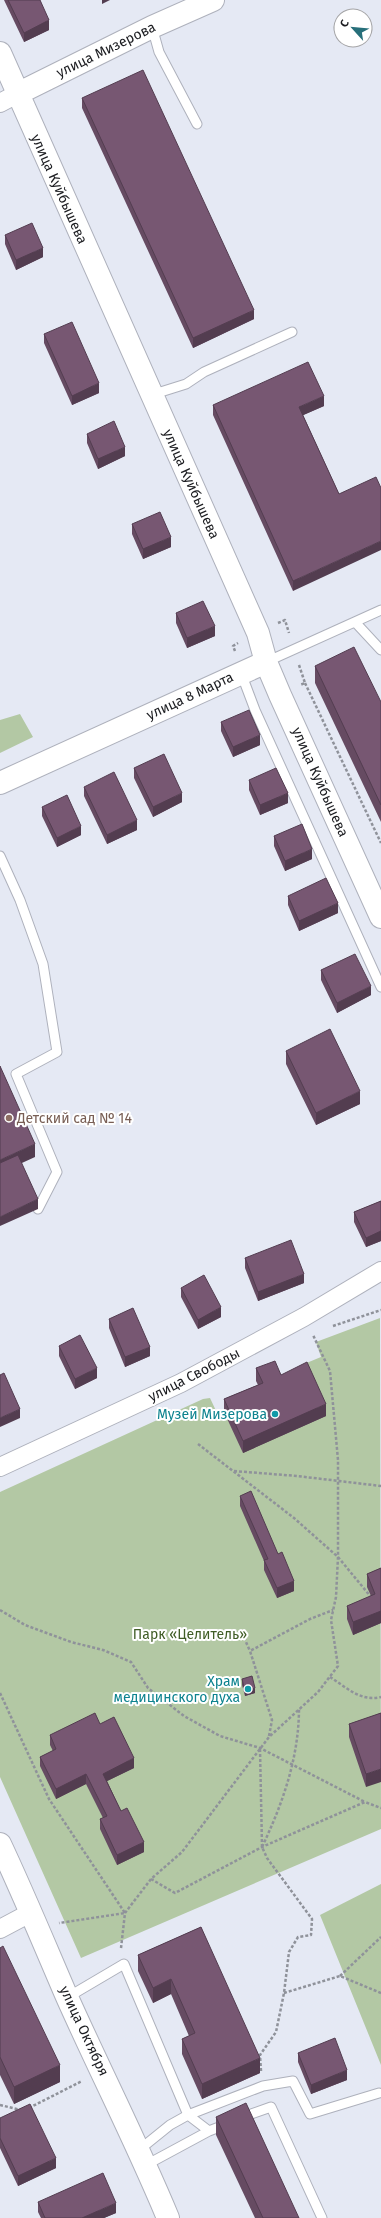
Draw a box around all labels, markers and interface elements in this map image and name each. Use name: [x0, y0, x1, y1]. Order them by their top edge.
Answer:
north arrow: [333, 8, 373, 48]
text: С: [337, 17, 352, 29]
street label: улица Мизерова: [54, 19, 158, 81]
street label: улица Куйбышева: [27, 131, 91, 247]
street label: улица Куйбышева: [159, 426, 223, 542]
street label: улица 8 Марта: [144, 668, 236, 724]
street label: улица Куйбышева: [288, 724, 352, 840]
place label: Детский сад № 14: [16, 1110, 132, 1127]
marker: Детский сад № 14: [4, 1113, 14, 1123]
street label: улица Свободы: [145, 1345, 243, 1405]
place label: Музей Мизерова: [157, 1406, 267, 1423]
marker: Музей Мизерова: [270, 1409, 280, 1419]
park label: Парк «Целитель»: [133, 1626, 247, 1643]
place label: Храм медицинского духа: [114, 1673, 240, 1706]
marker: Храм медицинского духа: [243, 1684, 253, 1694]
street label: улица Октября: [56, 1983, 112, 2079]

